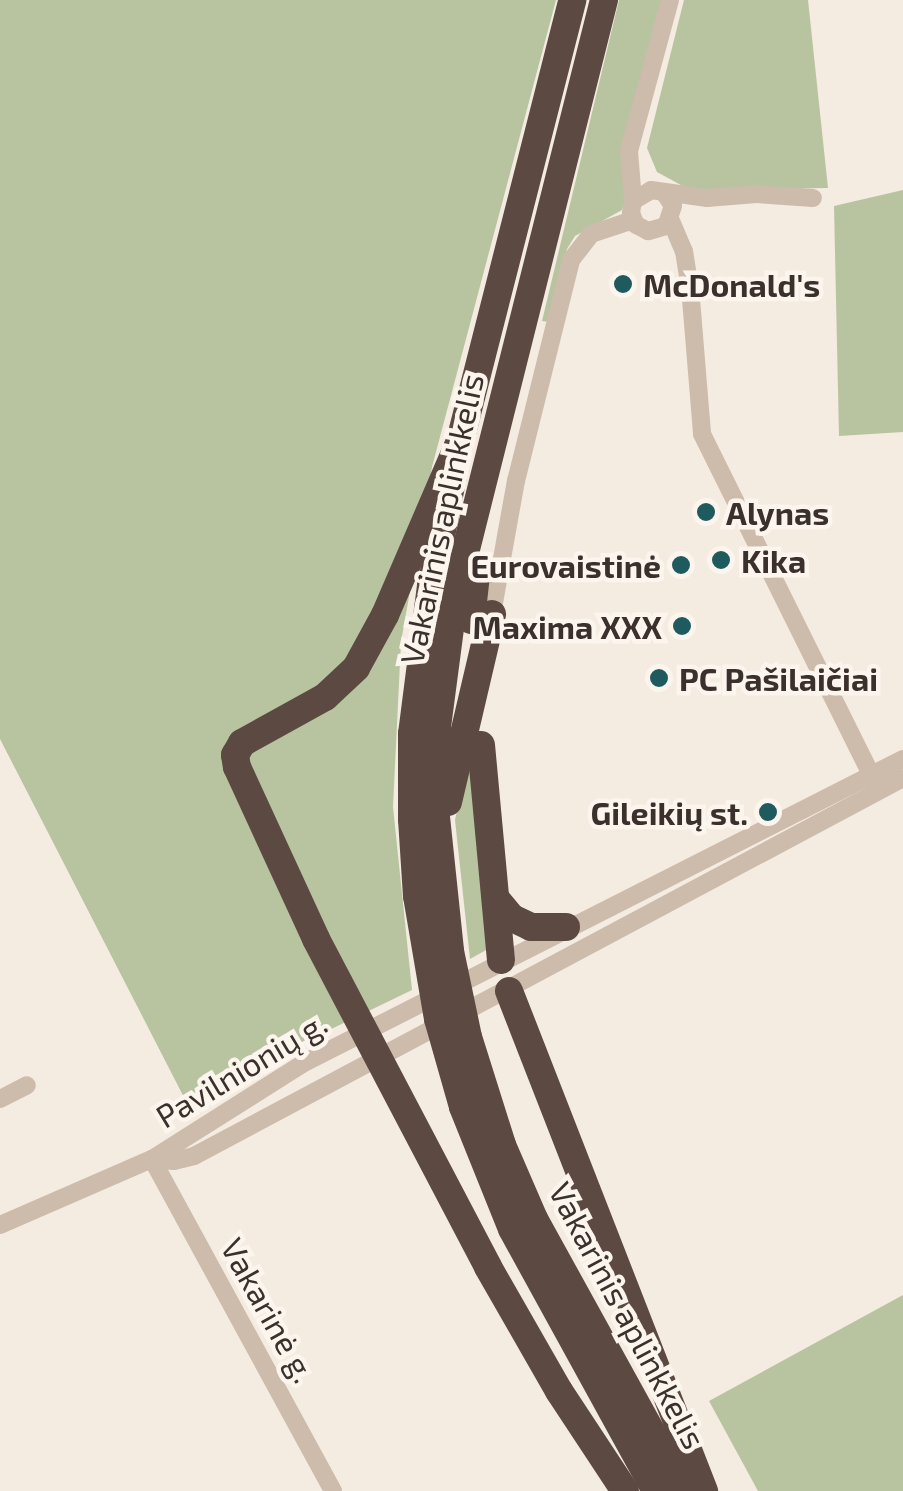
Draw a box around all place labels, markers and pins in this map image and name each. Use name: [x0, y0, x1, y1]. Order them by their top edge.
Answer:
place label: McDonald's: [643, 265, 820, 303]
marker: McDonald's: [612, 273, 634, 295]
place label: Alynas: [726, 493, 829, 531]
marker: Alynas: [695, 501, 717, 523]
place label: Kika: [741, 541, 806, 579]
place label: Eurovaistinė: [470, 546, 661, 584]
marker: Kika: [710, 549, 732, 571]
marker: Eurovaistinė: [670, 554, 692, 576]
place label: Maxima XXX: [472, 607, 662, 645]
marker: Maxima XXX: [671, 615, 693, 637]
place label: PC Pašilaičiai: [679, 659, 878, 697]
marker: PC Pašilaičiai: [648, 667, 670, 689]
place label: Gileikių st.: [591, 793, 748, 831]
marker: Gileikių st.: [757, 801, 779, 823]

